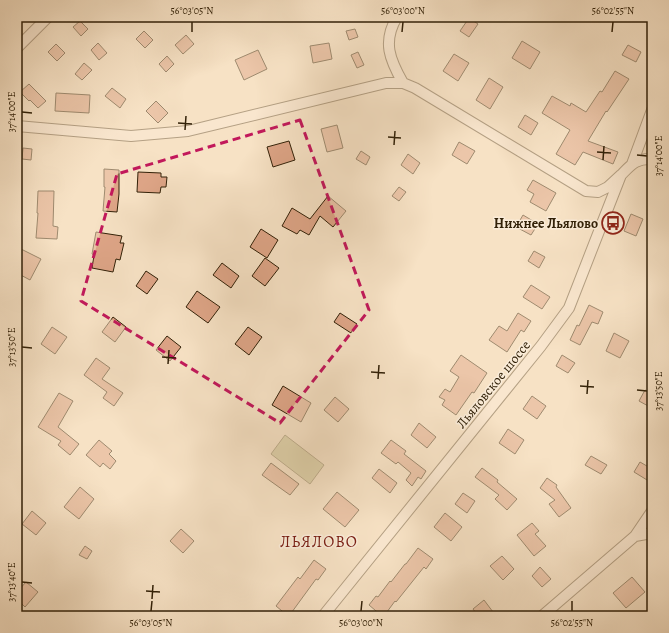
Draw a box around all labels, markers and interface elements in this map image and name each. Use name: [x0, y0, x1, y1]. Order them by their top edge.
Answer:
text: 56°03'05"N: [171, 4, 214, 17]
text: 56°03'00"N: [381, 4, 425, 17]
text: 56°02'55"N: [592, 4, 634, 17]
text: 37°14'00"E: [5, 92, 18, 132]
text: 37°14'00"E: [652, 136, 665, 176]
bus stop icon: Нижнее Льялово: [600, 210, 626, 236]
place label: Нижнее Льялово: [494, 214, 598, 233]
text: 37°13'50"E: [5, 327, 18, 367]
street label: Льяловское шоссе: [452, 336, 535, 432]
text: 37°13'50"E: [652, 371, 665, 411]
district label: ЛЬЯЛОВО: [280, 531, 358, 553]
text: 37°13'40"E: [5, 562, 18, 602]
text: 56°03'05"N: [130, 616, 173, 629]
text: 56°03'00"N: [339, 616, 383, 629]
text: 56°02'55"N: [551, 616, 593, 629]

